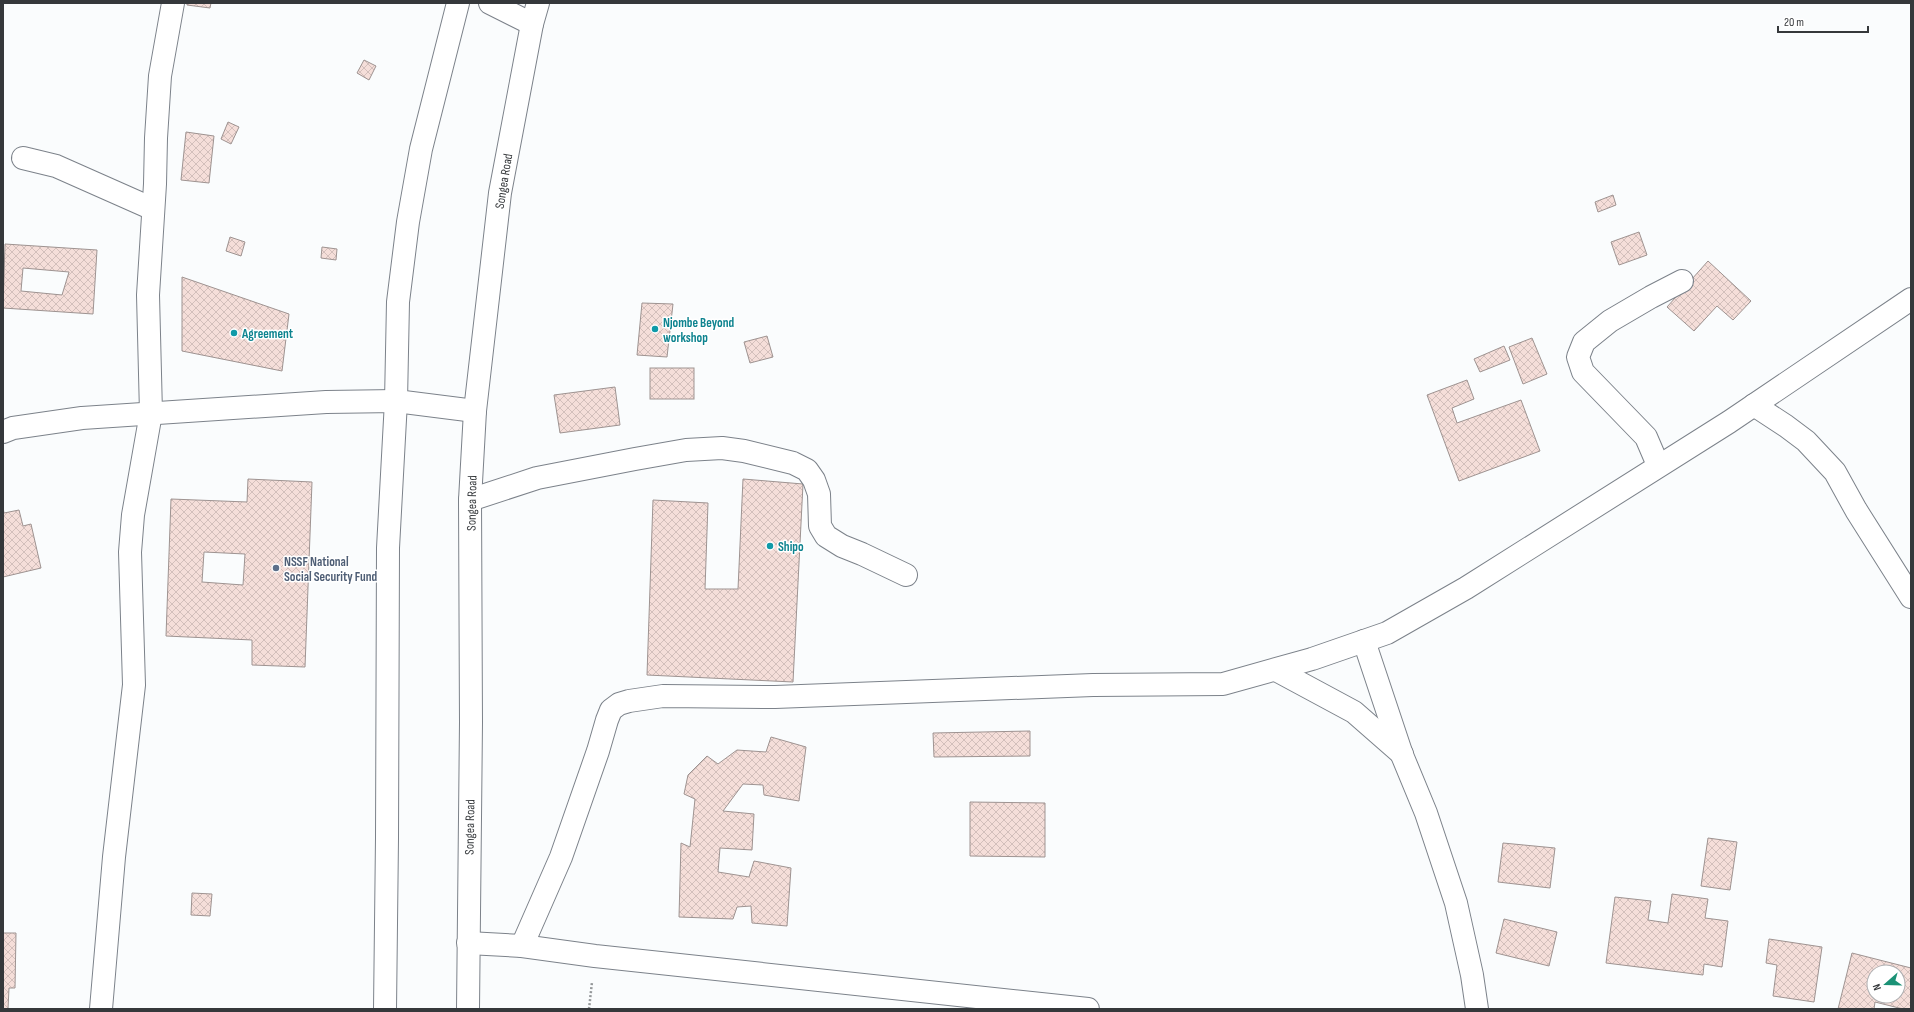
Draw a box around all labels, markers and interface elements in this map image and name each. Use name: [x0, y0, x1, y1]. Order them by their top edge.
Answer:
scale bar: [1778, 8, 1868, 34]
text: 20 m: [1784, 15, 1804, 30]
street label: Songea Road: [492, 152, 516, 210]
place label: Njombe Beyond workshop: [663, 315, 734, 346]
marker: Njombe Beyond workshop: [650, 324, 660, 334]
place label: Agreement: [241, 326, 294, 342]
marker: Agreement: [229, 328, 239, 338]
street label: Songea Road: [464, 475, 480, 531]
place label: Shipo: [778, 539, 804, 555]
marker: Shipo: [765, 541, 775, 551]
place label: NSSF National Social Security Fund: [284, 554, 377, 585]
marker: NSSF National Social Security Fund: [271, 563, 281, 573]
street label: Songea Road: [462, 799, 478, 855]
north arrow: [1866, 964, 1906, 1004]
text: N: [1870, 982, 1884, 992]

